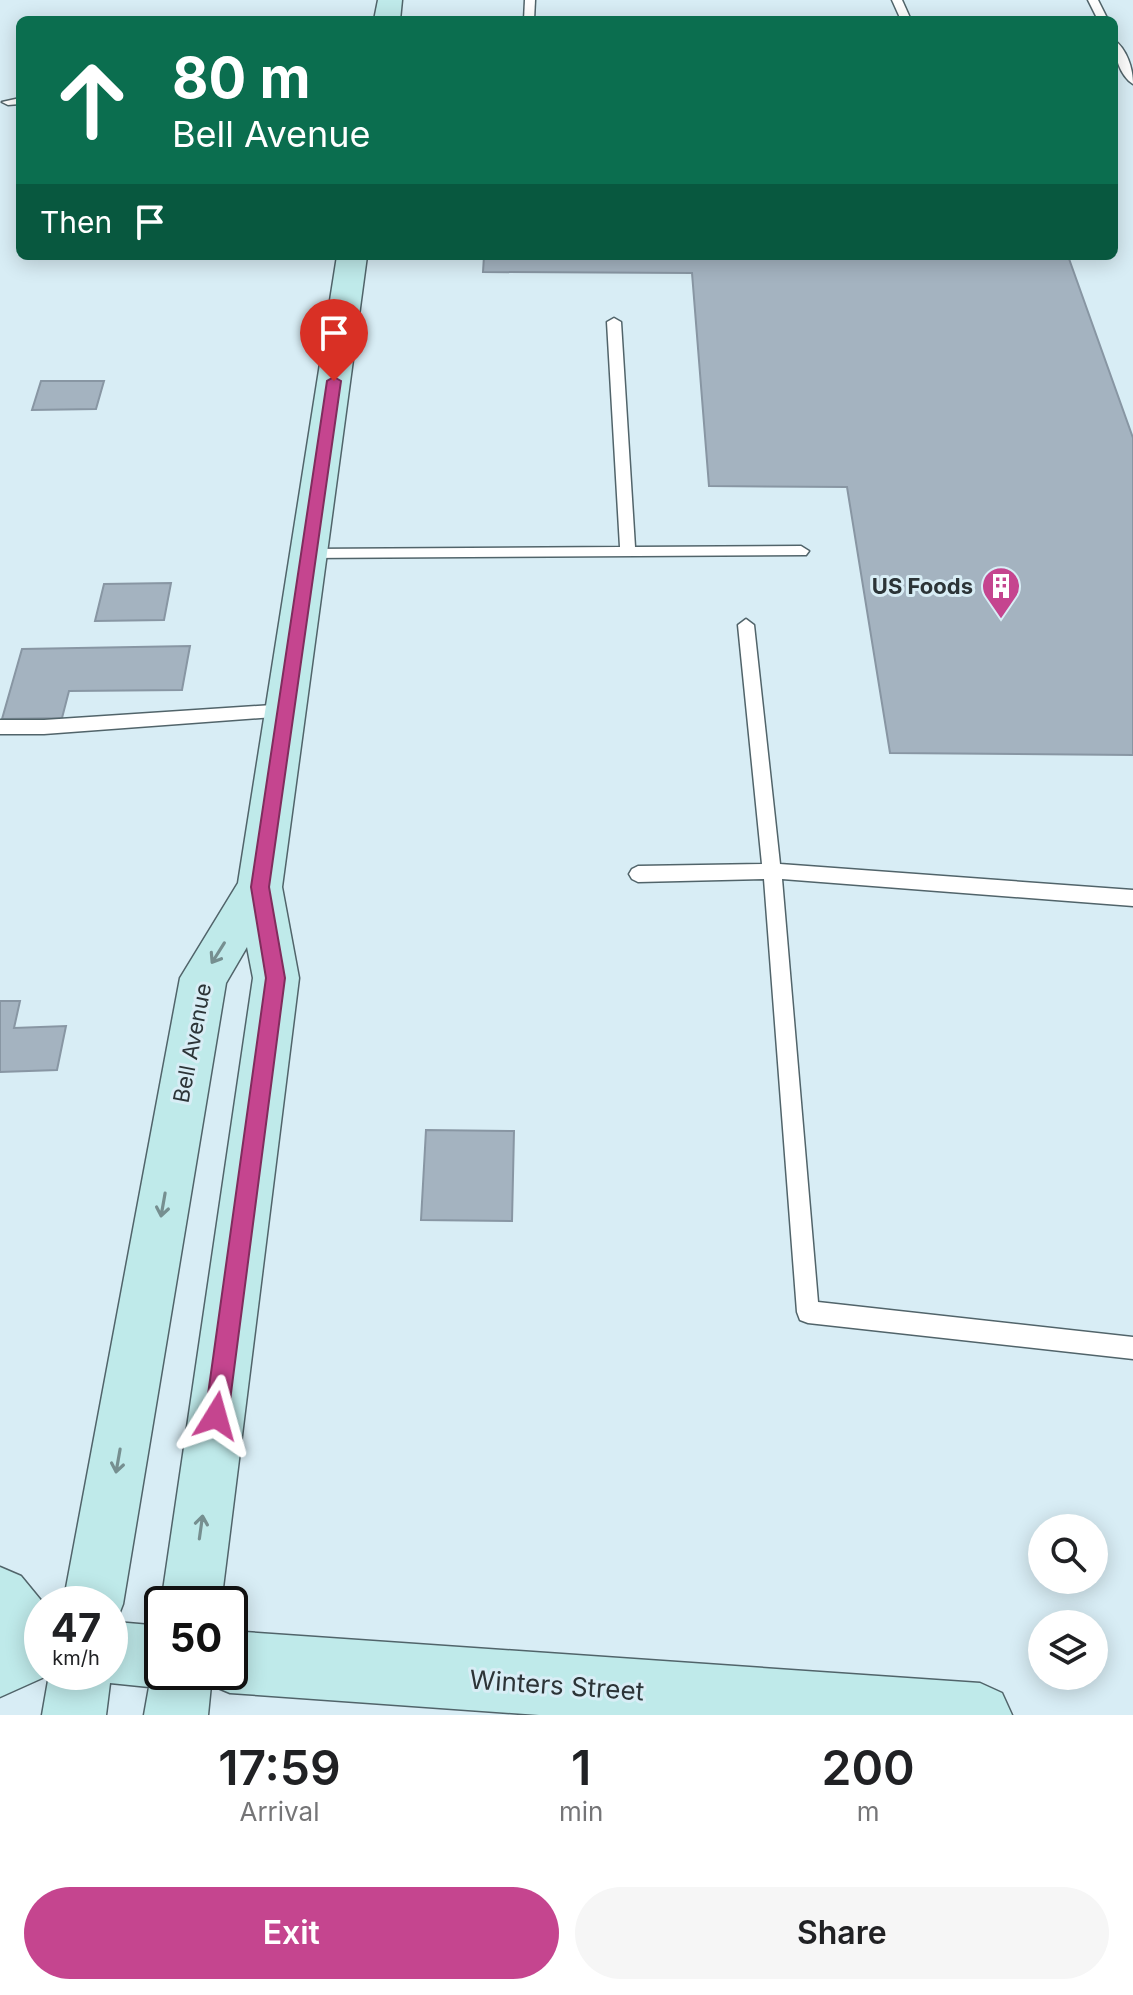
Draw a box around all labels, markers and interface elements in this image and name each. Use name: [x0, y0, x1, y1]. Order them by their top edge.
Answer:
text: 80 m: [172, 44, 311, 112]
icon: ahead: [40, 48, 144, 152]
text: Bell Avenue: [172, 112, 371, 156]
icon: arrive: [128, 200, 172, 244]
text: Then: [40, 204, 112, 240]
pin: [300, 299, 368, 381]
icon: arrive: [312, 311, 356, 355]
building icon: US Foods: [980, 565, 1022, 620]
place label: US Foods: [872, 573, 973, 599]
one-way arrow: [210, 941, 226, 964]
street label: Bell Avenue: [168, 981, 216, 1105]
one-way arrow: [155, 1192, 170, 1217]
position arrow: [174, 1374, 258, 1458]
one-way arrow: [110, 1448, 125, 1473]
one-way arrow: [194, 1514, 209, 1541]
map controls: [1028, 1514, 1108, 1690]
button: search: [1028, 1514, 1108, 1594]
speed limit sign: 50: [144, 1586, 248, 1690]
text: 47: [51, 1603, 101, 1652]
button: layers: [1028, 1610, 1108, 1690]
text: km/h: [52, 1646, 100, 1670]
street label: Winters Street: [469, 1663, 645, 1707]
text: 17:59: [218, 1738, 341, 1797]
text: 1: [571, 1738, 591, 1797]
text: 200: [822, 1738, 915, 1797]
text: Arrival: [239, 1796, 319, 1827]
text: min: [559, 1796, 603, 1827]
text: m: [857, 1796, 880, 1827]
button: Exit: [24, 1887, 559, 1979]
button: Share: [575, 1887, 1109, 1979]

